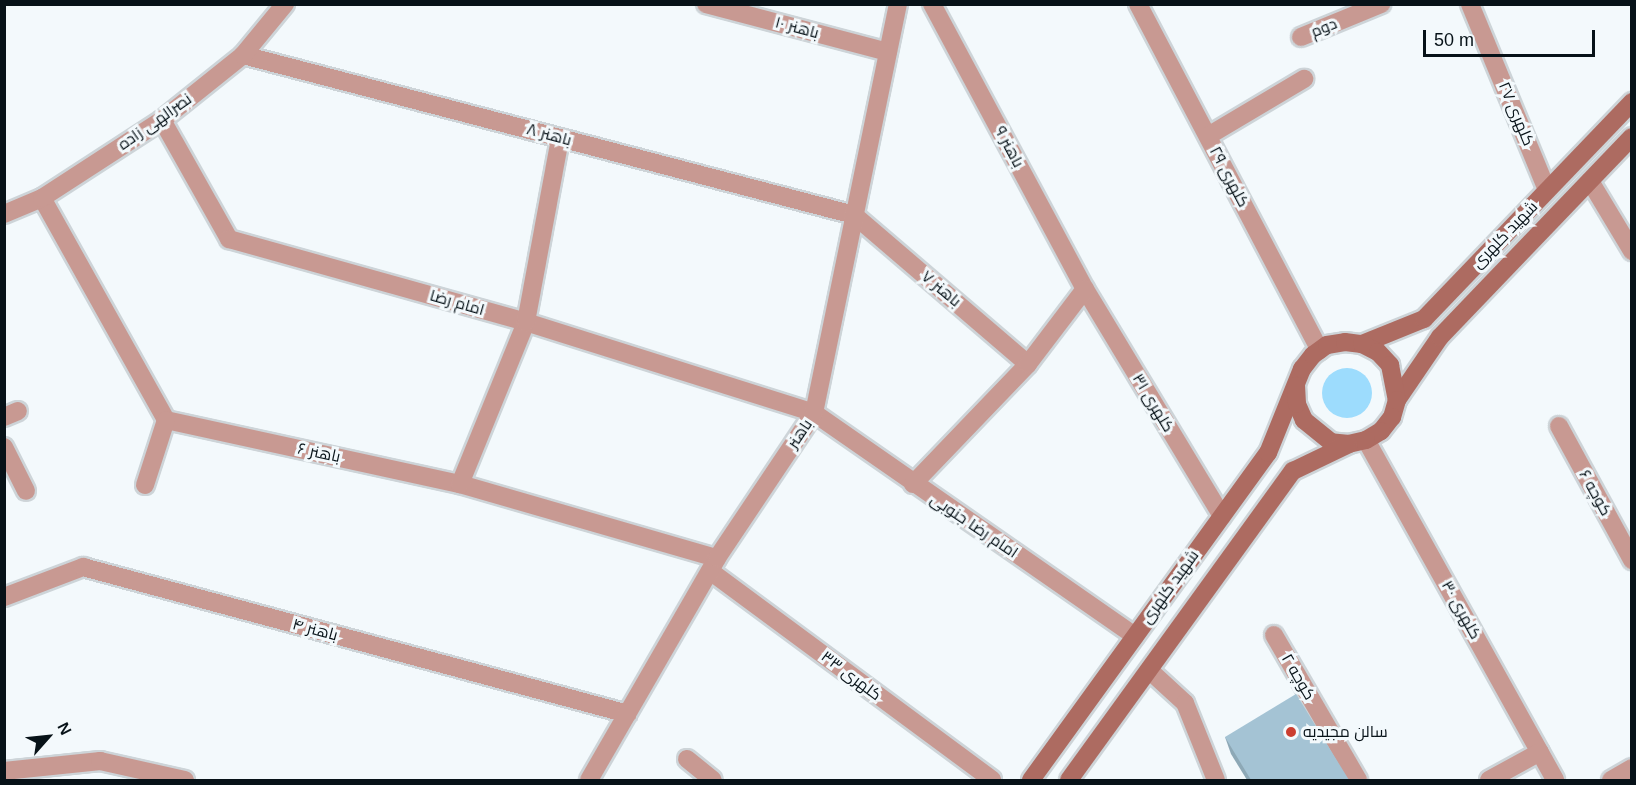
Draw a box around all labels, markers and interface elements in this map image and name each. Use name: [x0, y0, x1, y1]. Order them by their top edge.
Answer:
street label: باهنر ۱۰: [773, 13, 821, 43]
street label: دوم: [1308, 14, 1340, 42]
scale bar: [1426, 18, 1598, 56]
text: 50 m: [1434, 30, 1474, 50]
street label: کلهری ۲۷: [1494, 79, 1538, 149]
street label: نصرالهی زاده: [114, 90, 196, 154]
street label: باهنر ۸: [524, 120, 574, 150]
street label: باهنر ۹: [990, 123, 1028, 171]
street label: کلهری ۲۹: [1205, 143, 1253, 211]
street label: شهید کلهری: [1468, 197, 1542, 273]
street label: باهنر ۷: [917, 267, 965, 311]
street label: امام رضا: [428, 286, 486, 320]
street label: کلهری ۳۱: [1128, 370, 1178, 436]
street label: باهنر: [783, 416, 817, 452]
street label: باهنر ۶: [296, 439, 342, 467]
street label: ۶ کوچه: [1575, 467, 1615, 519]
street label: امام رضا جنوبی: [927, 490, 1021, 562]
street label: شهید کلهری: [1137, 547, 1203, 627]
street label: کلهری ۳۰: [1437, 577, 1485, 643]
street label: باهنر ۴: [290, 615, 340, 645]
street label: کلهری ۳۳: [817, 647, 885, 705]
street label: ۲ کوچه: [1277, 650, 1319, 704]
north arrow: [18, 707, 78, 767]
text: N: [54, 720, 75, 738]
place label: سالن مجیدیه: [1303, 722, 1388, 742]
marker: سالن مجیدیه: [1284, 725, 1298, 739]

